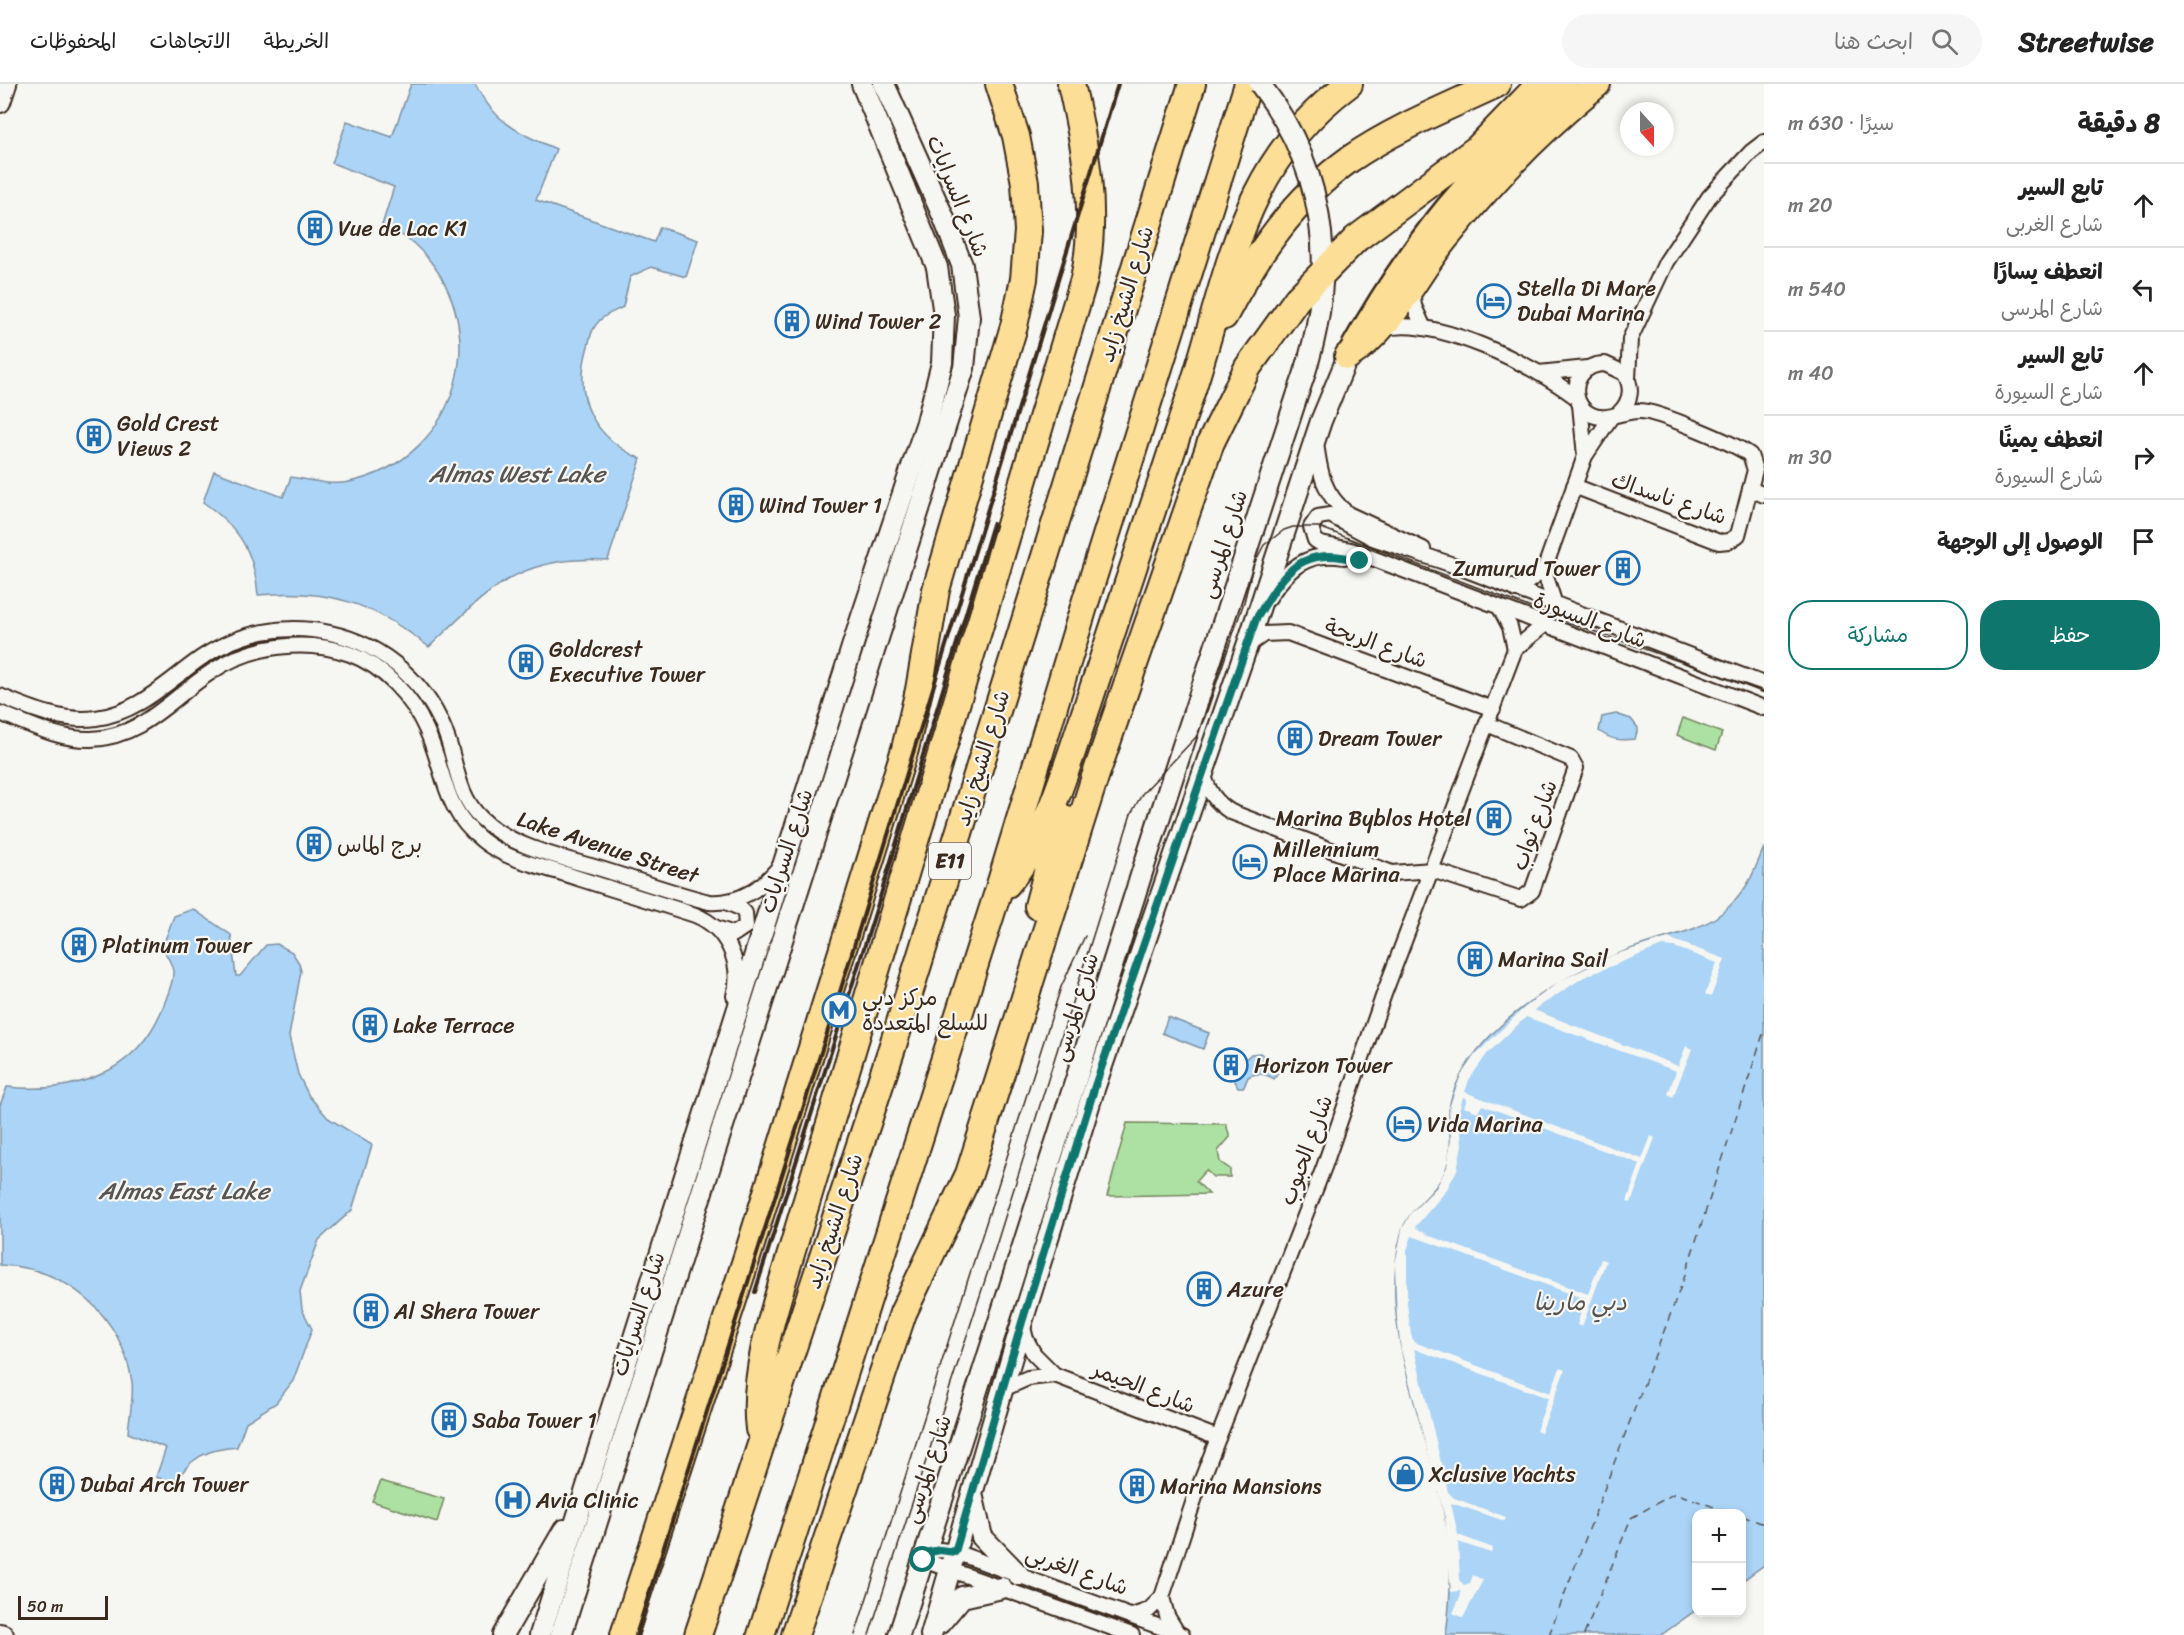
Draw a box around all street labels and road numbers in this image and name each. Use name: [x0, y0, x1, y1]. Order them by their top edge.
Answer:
street label: شارع السرايات: [916, 129, 1000, 263]
street label: شارع الشيخ زايد: [1087, 221, 1165, 367]
street label: شارع ناسداك: [1606, 460, 1732, 536]
street label: شارع المرسى: [1187, 484, 1259, 604]
street label: شارع السيورة: [1527, 580, 1653, 660]
street label: شارع الريحة: [1319, 606, 1433, 680]
street label: شارع الشيخ زايد: [943, 685, 1021, 831]
street label: شارع ثواب: [1500, 774, 1568, 876]
street label: شارع السرايات: [747, 783, 825, 919]
street label: Lake Avenue Street: [512, 799, 705, 895]
road number: E11: [929, 843, 971, 879]
street label: شارع المرسى: [1040, 947, 1110, 1067]
street label: شارع الحبوب: [1268, 1089, 1344, 1211]
street label: شارع الشيخ زايد: [794, 1148, 874, 1294]
street label: شارع السرايات: [599, 1246, 677, 1382]
street label: شارع الحيمر: [1085, 1349, 1201, 1424]
street label: شارع المرسى: [891, 1409, 963, 1529]
street label: شارع الغربى: [1020, 1533, 1134, 1607]

